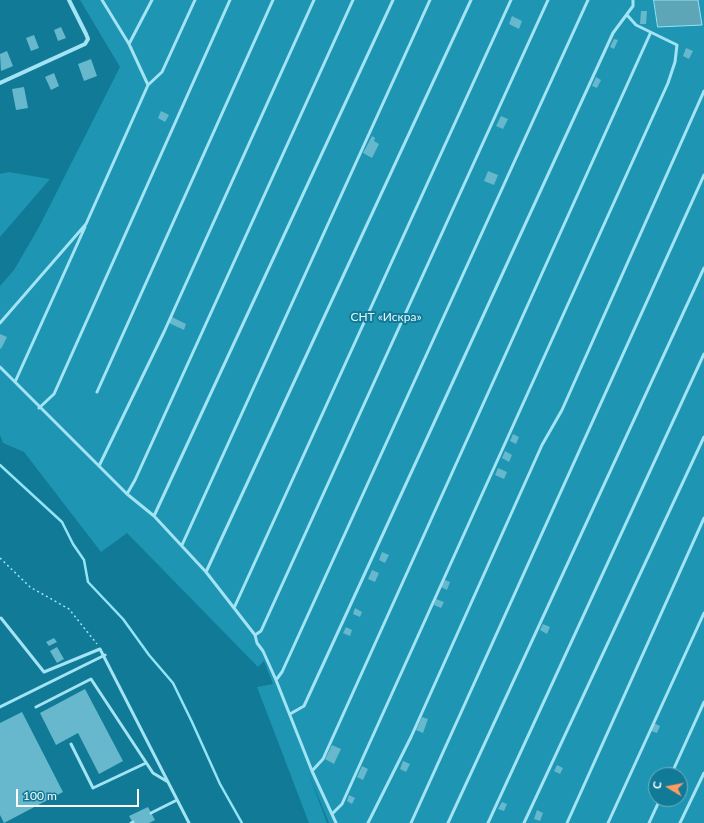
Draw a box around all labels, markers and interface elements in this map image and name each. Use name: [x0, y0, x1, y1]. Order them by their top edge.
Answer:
park label: СНТ «Искра»: [350, 310, 422, 324]
north arrow: [648, 767, 688, 807]
text: С: [650, 780, 664, 790]
scale bar: [18, 781, 141, 807]
text: 100 m: [23, 788, 57, 803]

